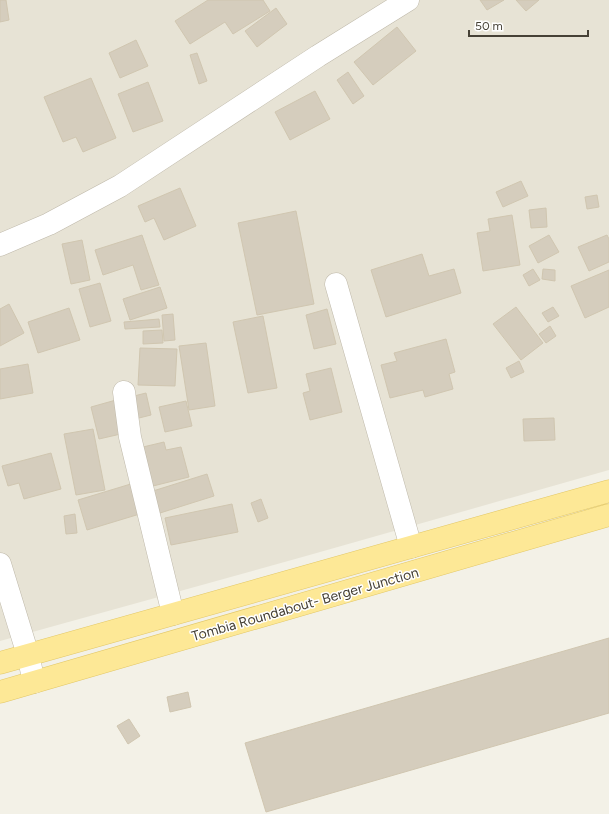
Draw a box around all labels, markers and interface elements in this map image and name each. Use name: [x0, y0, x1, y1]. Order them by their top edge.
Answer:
scale bar: [469, 12, 588, 38]
text: 50 m: [475, 19, 503, 33]
street label: Tombia Roundabout- Berger Junction: [190, 564, 421, 645]

